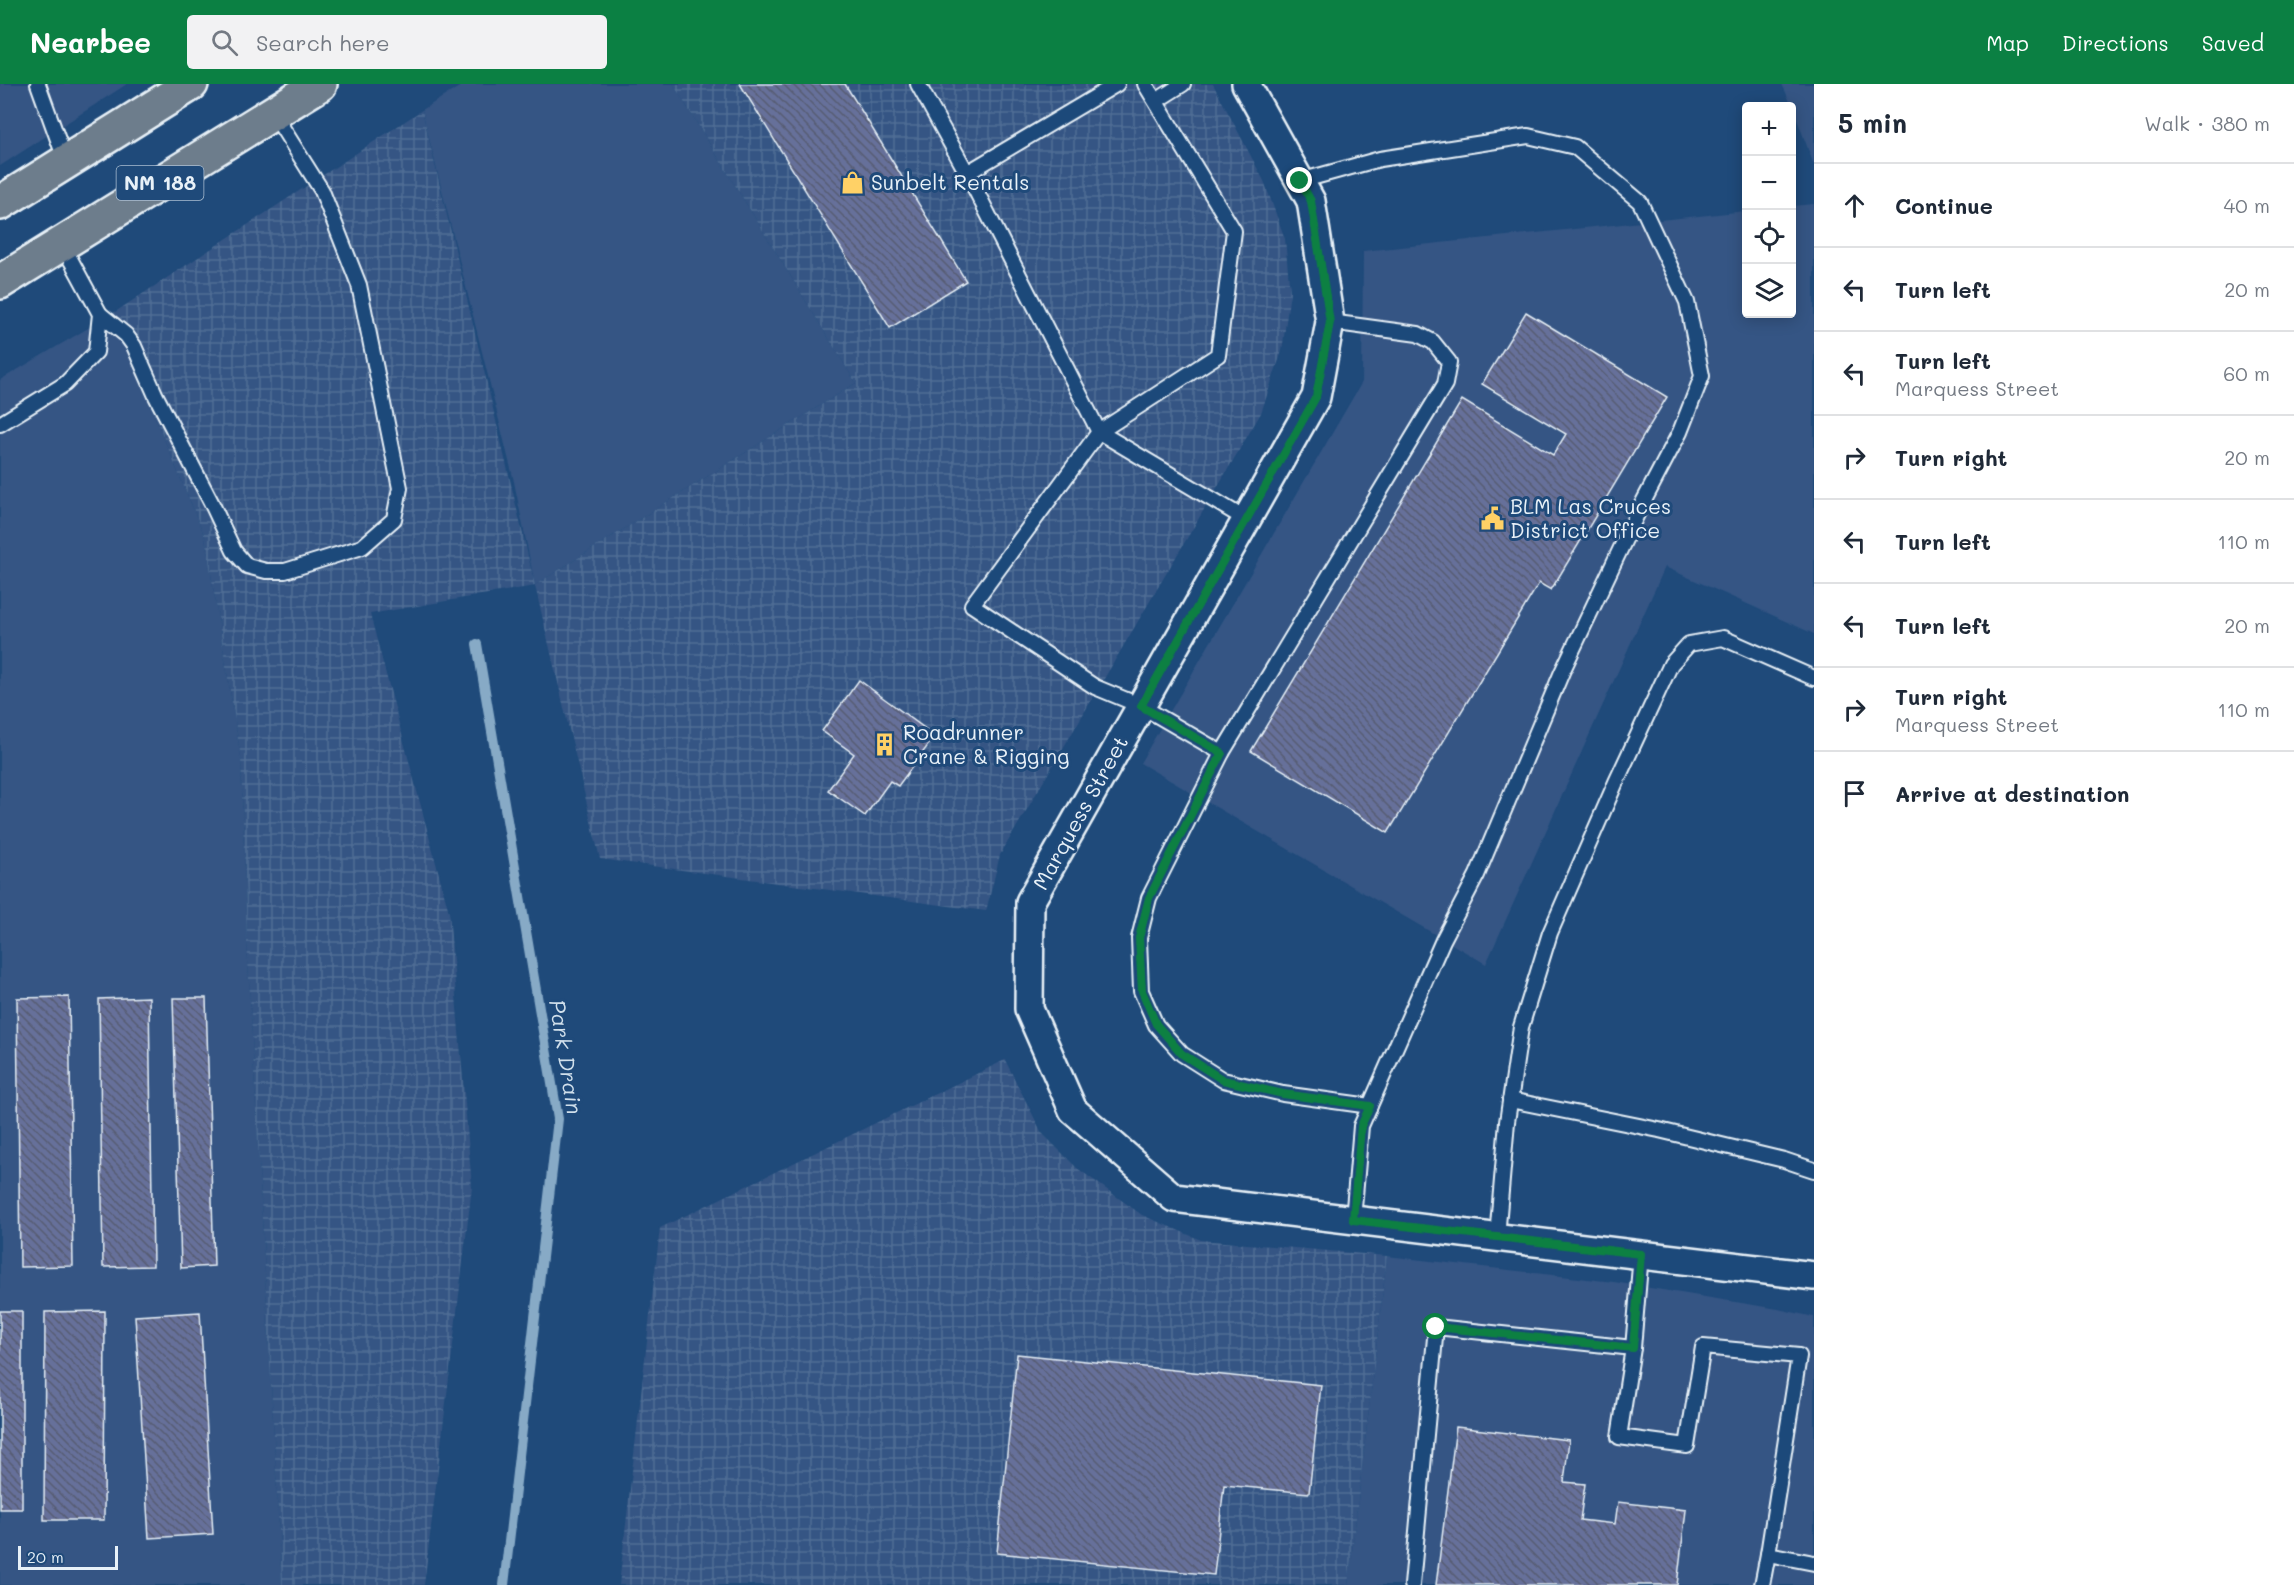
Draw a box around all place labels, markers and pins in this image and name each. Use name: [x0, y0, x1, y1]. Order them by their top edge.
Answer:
place label: Sunbelt Rentals: [871, 168, 1029, 195]
shop icon: Sunbelt Rentals: [840, 170, 866, 196]
place label: BLM Las Cruces District Office: [1510, 492, 1671, 543]
public building icon: BLM Las Cruces District Office: [1479, 506, 1505, 532]
place label: Roadrunner Crane & Rigging: [903, 718, 1069, 769]
building icon: Roadrunner Crane & Rigging: [872, 732, 898, 758]

